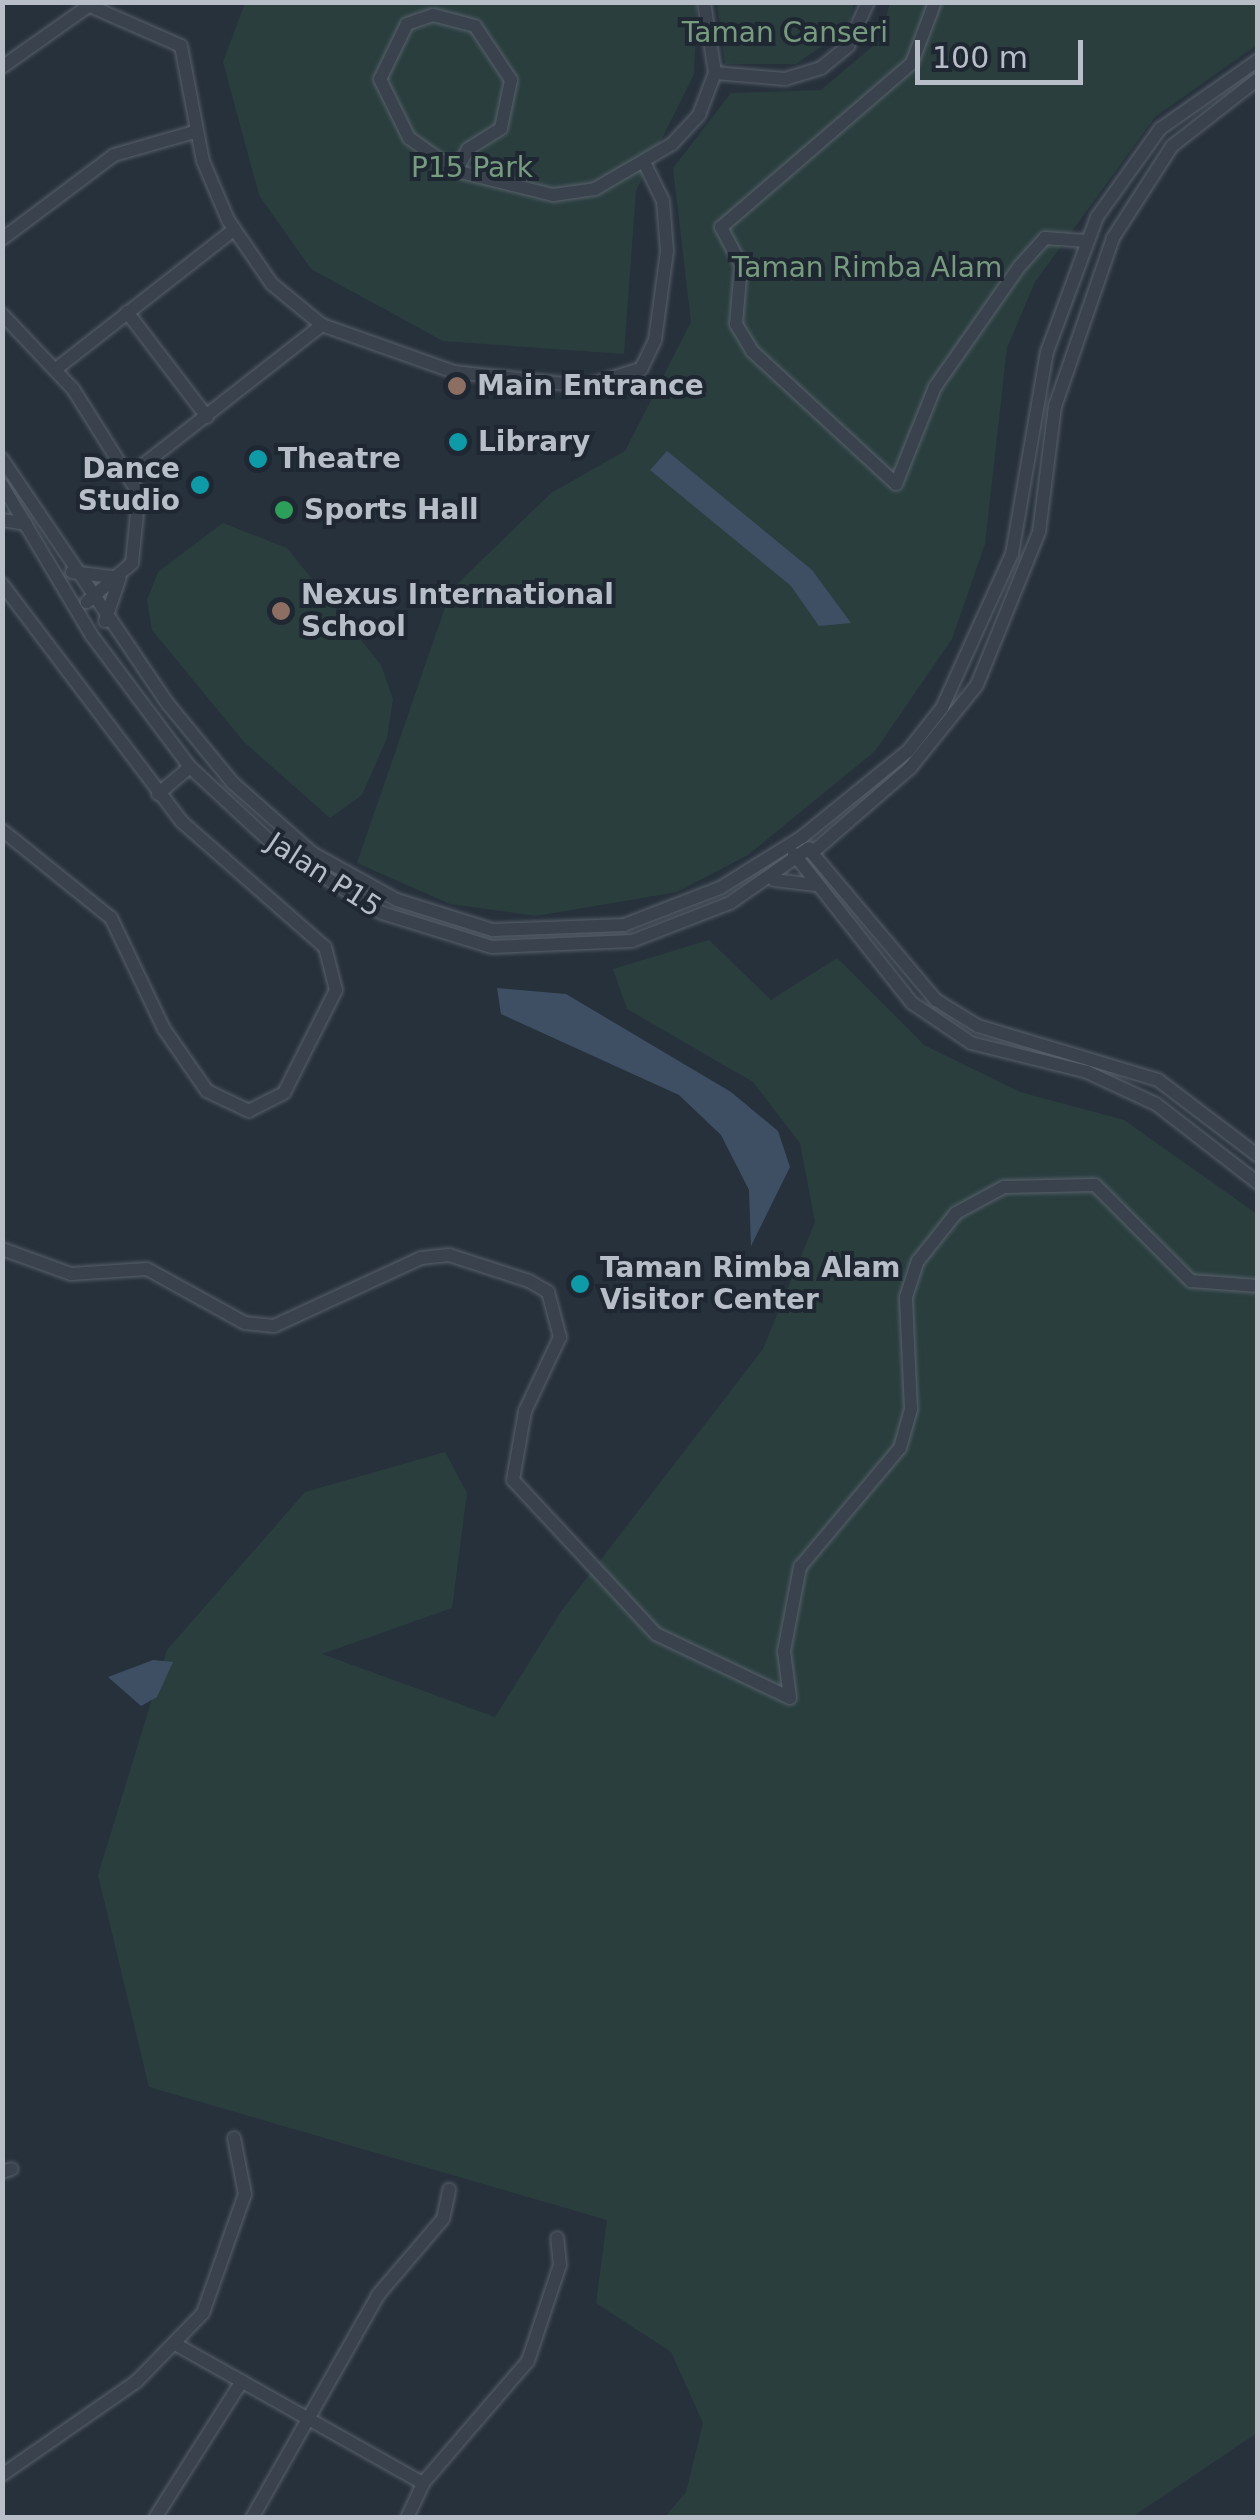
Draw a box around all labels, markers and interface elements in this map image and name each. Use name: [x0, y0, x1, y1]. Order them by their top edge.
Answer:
park label: Taman Canseri: [682, 16, 888, 50]
scale bar: [920, 20, 1088, 82]
text: 100 m: [932, 40, 1028, 75]
park label: P15 Park: [411, 151, 533, 185]
park label: Taman Rimba Alam: [732, 251, 1002, 285]
place label: Main Entrance: [477, 369, 704, 403]
marker: Main Entrance: [446, 375, 468, 397]
place label: Library: [478, 425, 590, 459]
marker: Library: [447, 431, 469, 453]
place label: Theatre: [278, 442, 401, 476]
marker: Theatre: [247, 448, 269, 470]
place label: Dance Studio: [78, 452, 180, 518]
marker: Dance Studio: [189, 474, 211, 496]
place label: Sports Hall: [304, 493, 479, 527]
marker: Sports Hall: [273, 499, 295, 521]
place label: Nexus International School: [301, 578, 614, 644]
marker: Nexus International School: [270, 600, 292, 622]
street label: Jalan P15: [261, 826, 387, 924]
place label: Taman Rimba Alam Visitor Center: [600, 1251, 900, 1317]
marker: Taman Rimba Alam Visitor Center: [569, 1273, 591, 1295]

